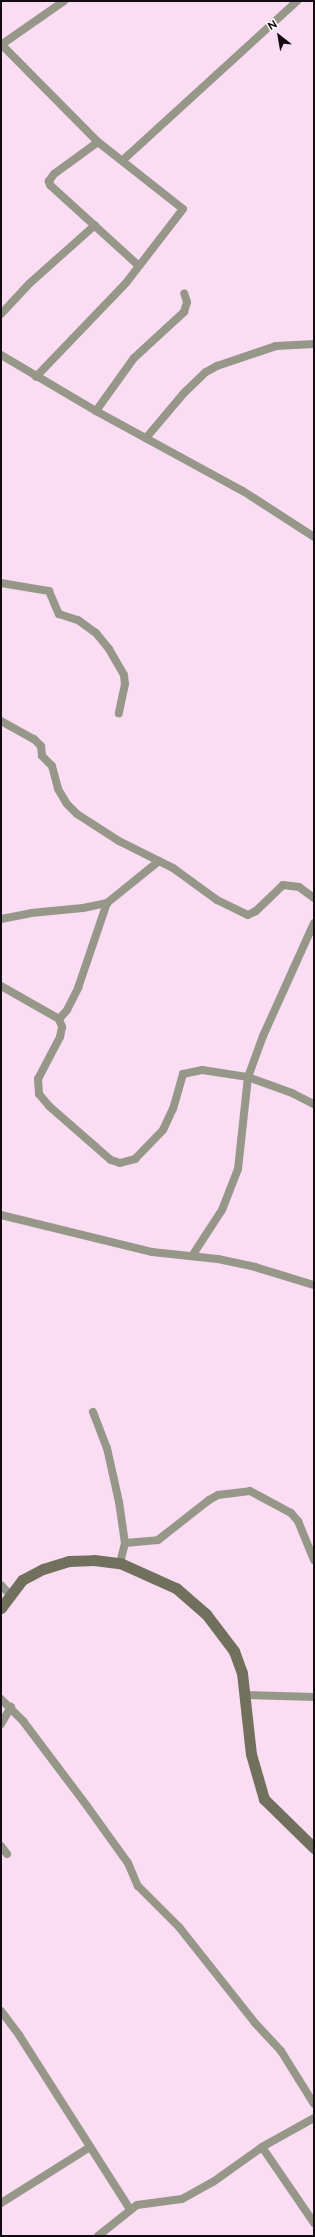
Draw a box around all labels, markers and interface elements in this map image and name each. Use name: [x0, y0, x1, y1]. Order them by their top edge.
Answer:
north arrow: [259, 16, 299, 56]
text: N: [266, 18, 280, 33]

